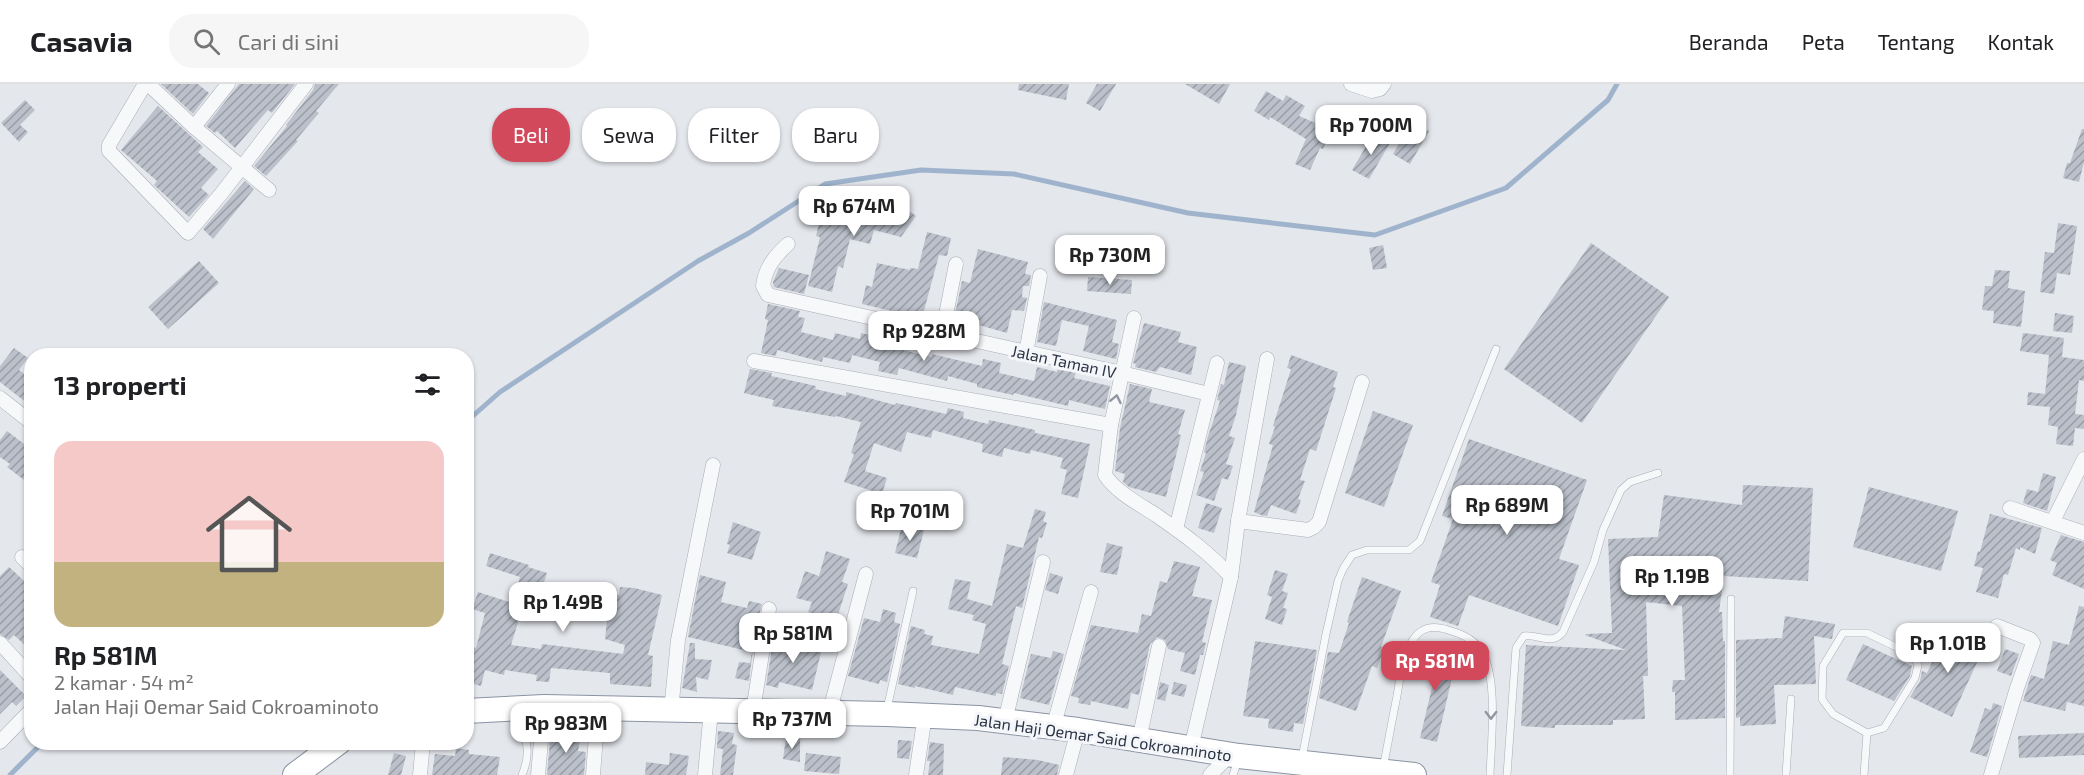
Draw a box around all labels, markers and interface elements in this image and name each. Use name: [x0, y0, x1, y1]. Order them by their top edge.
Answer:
search box: [169, 14, 589, 68]
text: Casavia: [30, 24, 133, 58]
icon: search: [190, 25, 223, 58]
text: Cari di sini: [238, 28, 339, 54]
text: Beranda: [1689, 29, 1769, 54]
text: Peta: [1802, 29, 1845, 54]
text: Tentang: [1878, 29, 1955, 54]
text: Kontak: [1988, 29, 2054, 54]
pin: Rp 700M: [1316, 105, 1426, 156]
chip: Beli: [492, 108, 570, 162]
chip: Sewa: [582, 108, 676, 162]
chip: Filter: [688, 108, 780, 162]
chip: Baru: [792, 108, 879, 162]
text: Rp 700M: [1329, 112, 1413, 136]
pin: Rp 674M: [799, 186, 909, 237]
text: Rp 674M: [813, 193, 895, 217]
pin: Rp 730M: [1055, 235, 1165, 286]
text: Rp 730M: [1069, 242, 1151, 266]
pin: Rp 928M: [869, 311, 979, 362]
text: Rp 928M: [882, 318, 966, 342]
street label: Jalan Taman IV: [1010, 341, 1118, 381]
icon: filters: [411, 368, 444, 401]
text: 13 properti: [54, 369, 187, 400]
one-way arrow: [1109, 394, 1122, 404]
icon: home: [195, 480, 303, 588]
pin: Rp 689M: [1452, 485, 1562, 536]
pin: Rp 701M: [855, 491, 965, 542]
text: Rp 689M: [1465, 492, 1549, 516]
text: Rp 701M: [870, 498, 950, 522]
pin: Rp 1.19B: [1610, 556, 1734, 607]
text: Rp 1.19B: [1634, 563, 1710, 587]
pin: Rp 1.49B: [501, 582, 625, 633]
text: Rp 1.49B: [523, 589, 603, 613]
pin: Rp 581M: [738, 613, 848, 664]
text: Rp 581M: [753, 620, 833, 644]
pin: Rp 1.01B: [1886, 623, 2010, 674]
text: Rp 1.01B: [1910, 630, 1986, 654]
text: Rp 581M: [54, 639, 158, 670]
pin: Rp 581M: [1380, 641, 1490, 692]
text: Rp 581M: [1395, 648, 1475, 672]
text: 2 kamar · 54 m²: [54, 670, 194, 694]
text: Jalan Haji Oemar Said Cokroaminoto: [54, 694, 379, 718]
pin: Rp 737M: [737, 699, 847, 750]
pin: Rp 983M: [511, 703, 621, 754]
text: Rp 737M: [752, 706, 832, 730]
text: Rp 983M: [524, 710, 608, 734]
street label: Jalan Haji Oemar Said Cokroaminoto: [973, 710, 1233, 765]
one-way arrow: [1485, 711, 1497, 720]

